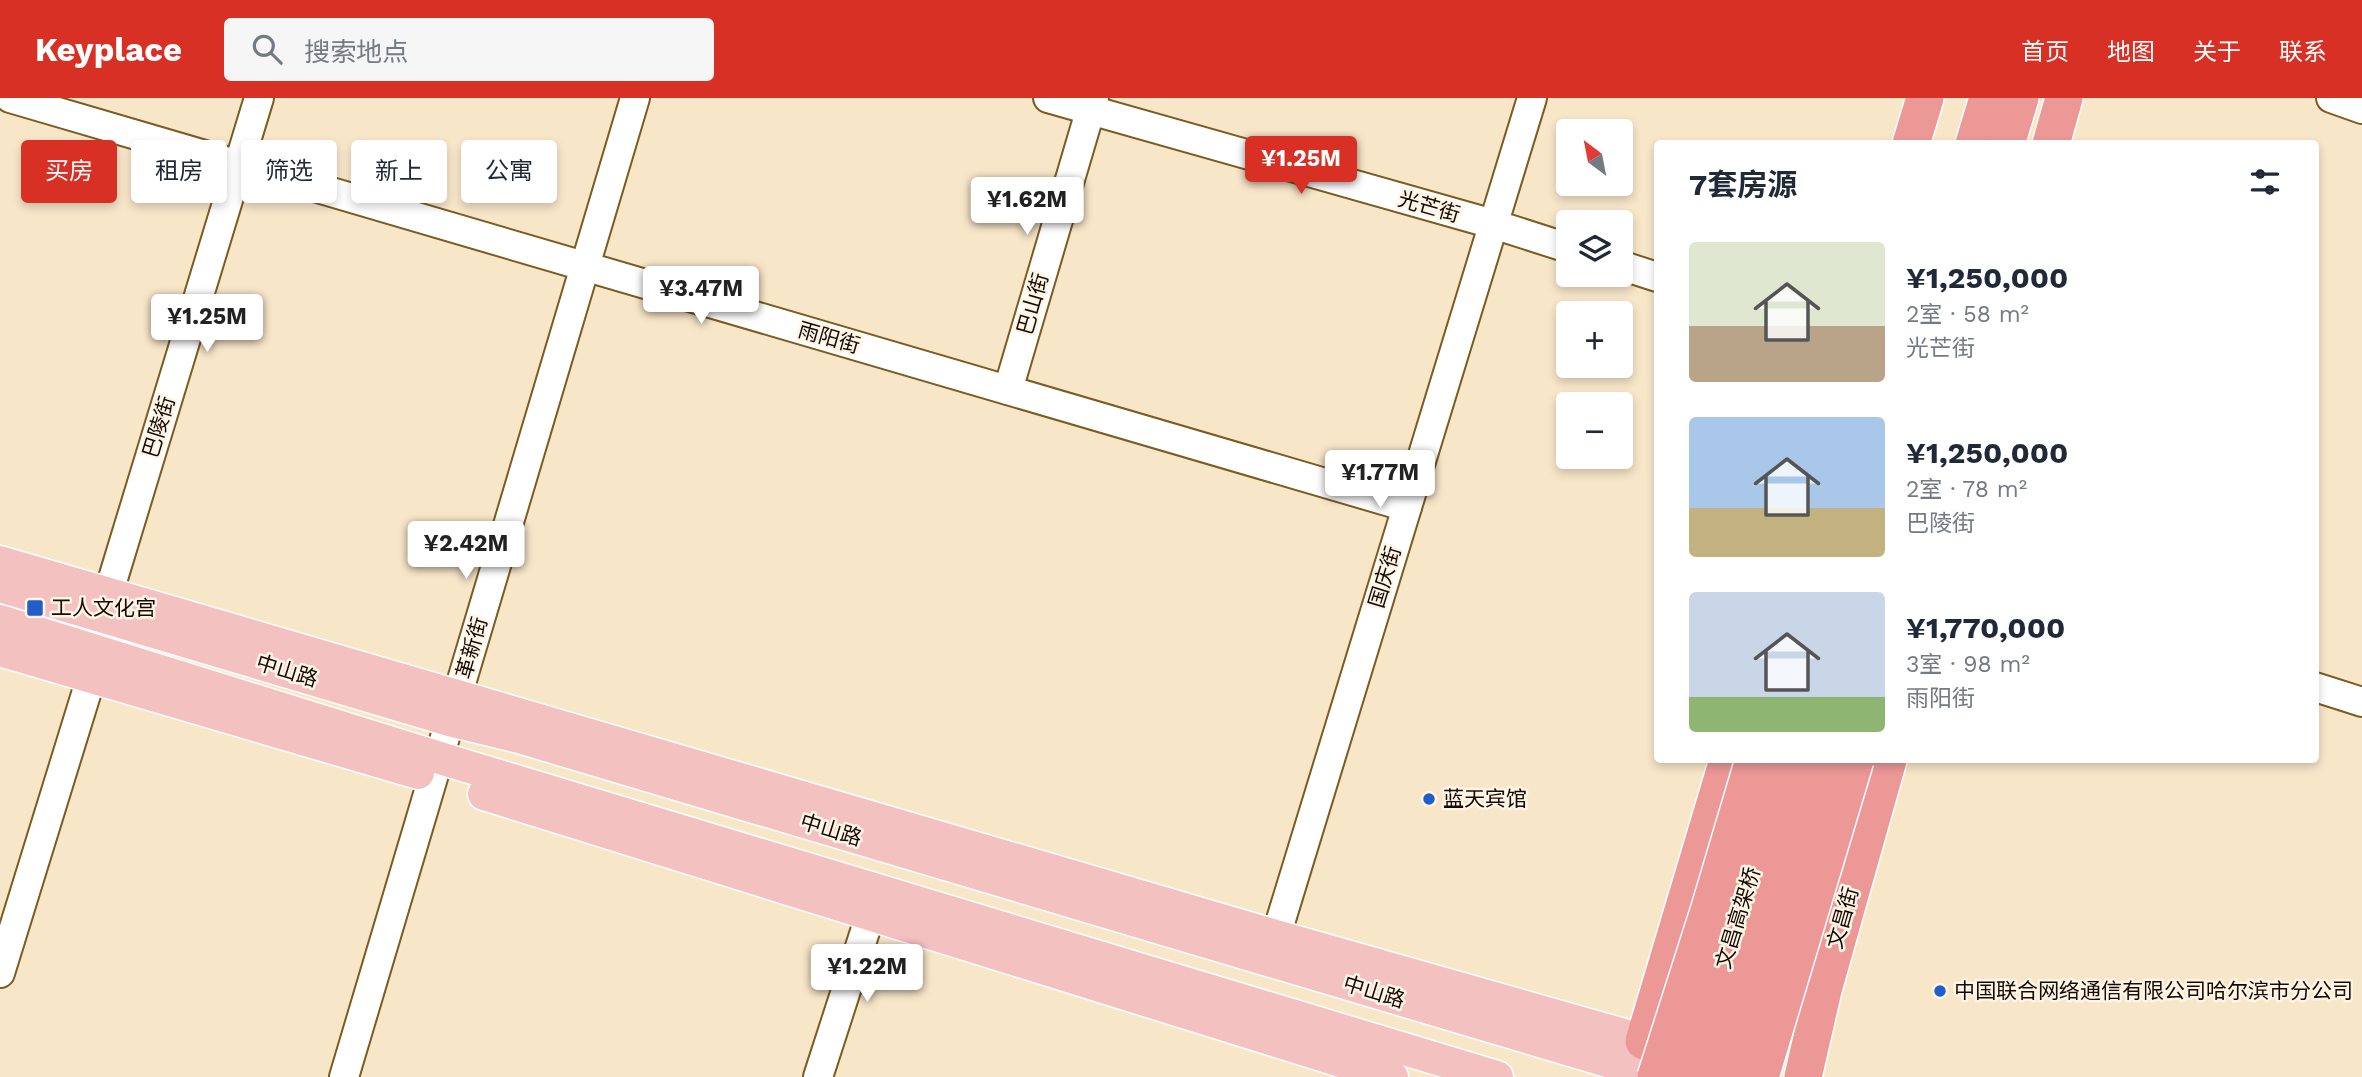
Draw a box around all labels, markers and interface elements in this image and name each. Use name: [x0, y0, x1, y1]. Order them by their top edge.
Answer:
search box: [224, 18, 714, 81]
text: Keyplace: [35, 30, 182, 69]
icon: search: [248, 30, 286, 68]
text: 搜索地点: [304, 37, 408, 67]
text: 首页: [2021, 38, 2069, 66]
text: 地图: [2107, 38, 2155, 66]
text: 关于: [2193, 38, 2241, 66]
text: 联系: [2279, 38, 2327, 66]
north arrow: [1556, 119, 1633, 196]
map controls: [1556, 119, 1633, 469]
pin: ¥1.25M: [1244, 136, 1358, 196]
chip: 买房: [21, 140, 117, 203]
chip: 租房: [131, 140, 227, 203]
chip: 筛选: [241, 140, 337, 203]
chip: 新上: [351, 140, 447, 203]
chip: 公寓: [461, 140, 557, 203]
text: ¥1.25M: [1261, 145, 1341, 172]
icon: filters: [2246, 163, 2284, 201]
text: 7套房源: [1689, 167, 1797, 202]
pin: ¥1.62M: [970, 178, 1084, 237]
text: ¥1.62M: [987, 186, 1067, 213]
street label: 光芒街: [1395, 186, 1463, 227]
button: layers: [1556, 210, 1633, 287]
text: ¥1,250,000: [1906, 260, 2068, 295]
pin: ¥3.47M: [644, 266, 758, 326]
street label: 巴山街: [1012, 270, 1053, 338]
icon: home: [1745, 270, 1829, 354]
text: ¥3.47M: [659, 275, 743, 302]
pin: ¥1.25M: [150, 294, 264, 354]
button: +: [1556, 301, 1633, 378]
text: 2室 · 58 m²: [1906, 301, 2029, 328]
text: ¥1.25M: [167, 303, 247, 330]
street label: 雨阳街: [795, 317, 863, 358]
text: 光芒街: [1906, 335, 1975, 362]
button: −: [1556, 392, 1633, 469]
street label: 巴陵街: [137, 393, 180, 461]
text: ¥1,250,000: [1906, 435, 2068, 470]
icon: home: [1745, 445, 1829, 529]
pin: ¥1.77M: [1323, 450, 1437, 510]
text: ¥1.77M: [1341, 459, 1419, 486]
text: 2室 · 78 m²: [1906, 476, 2027, 503]
text: 巴陵街: [1906, 510, 1975, 537]
pin: ¥2.42M: [409, 522, 523, 581]
text: ¥2.42M: [424, 530, 508, 557]
street label: 国庆街: [1363, 543, 1406, 611]
place label: 工人文化宫: [51, 595, 156, 620]
marker: 工人文化宫: [25, 598, 45, 618]
text: ¥1,770,000: [1906, 610, 2065, 645]
street label: 革新街: [451, 614, 492, 682]
icon: home: [1745, 620, 1829, 704]
street label: 中山路: [253, 649, 321, 692]
text: 3室 · 98 m²: [1906, 651, 2030, 678]
text: 雨阳街: [1906, 685, 1975, 712]
place label: 蓝天宾馆: [1443, 786, 1527, 811]
marker: 蓝天宾馆: [1421, 791, 1437, 807]
street label: 中山路: [797, 808, 865, 851]
street label: 文昌高架桥: [1710, 864, 1765, 972]
street label: 文昌街: [1822, 884, 1863, 952]
pin: ¥1.22M: [810, 944, 924, 1004]
text: ¥1.22M: [827, 953, 907, 980]
street label: 中山路: [1340, 970, 1408, 1013]
place label: 中国联合网络通信有限公司哈尔滨市分公司: [1954, 978, 2353, 1003]
marker: 中国联合网络通信有限公司哈尔滨市分公司: [1932, 983, 1948, 999]

